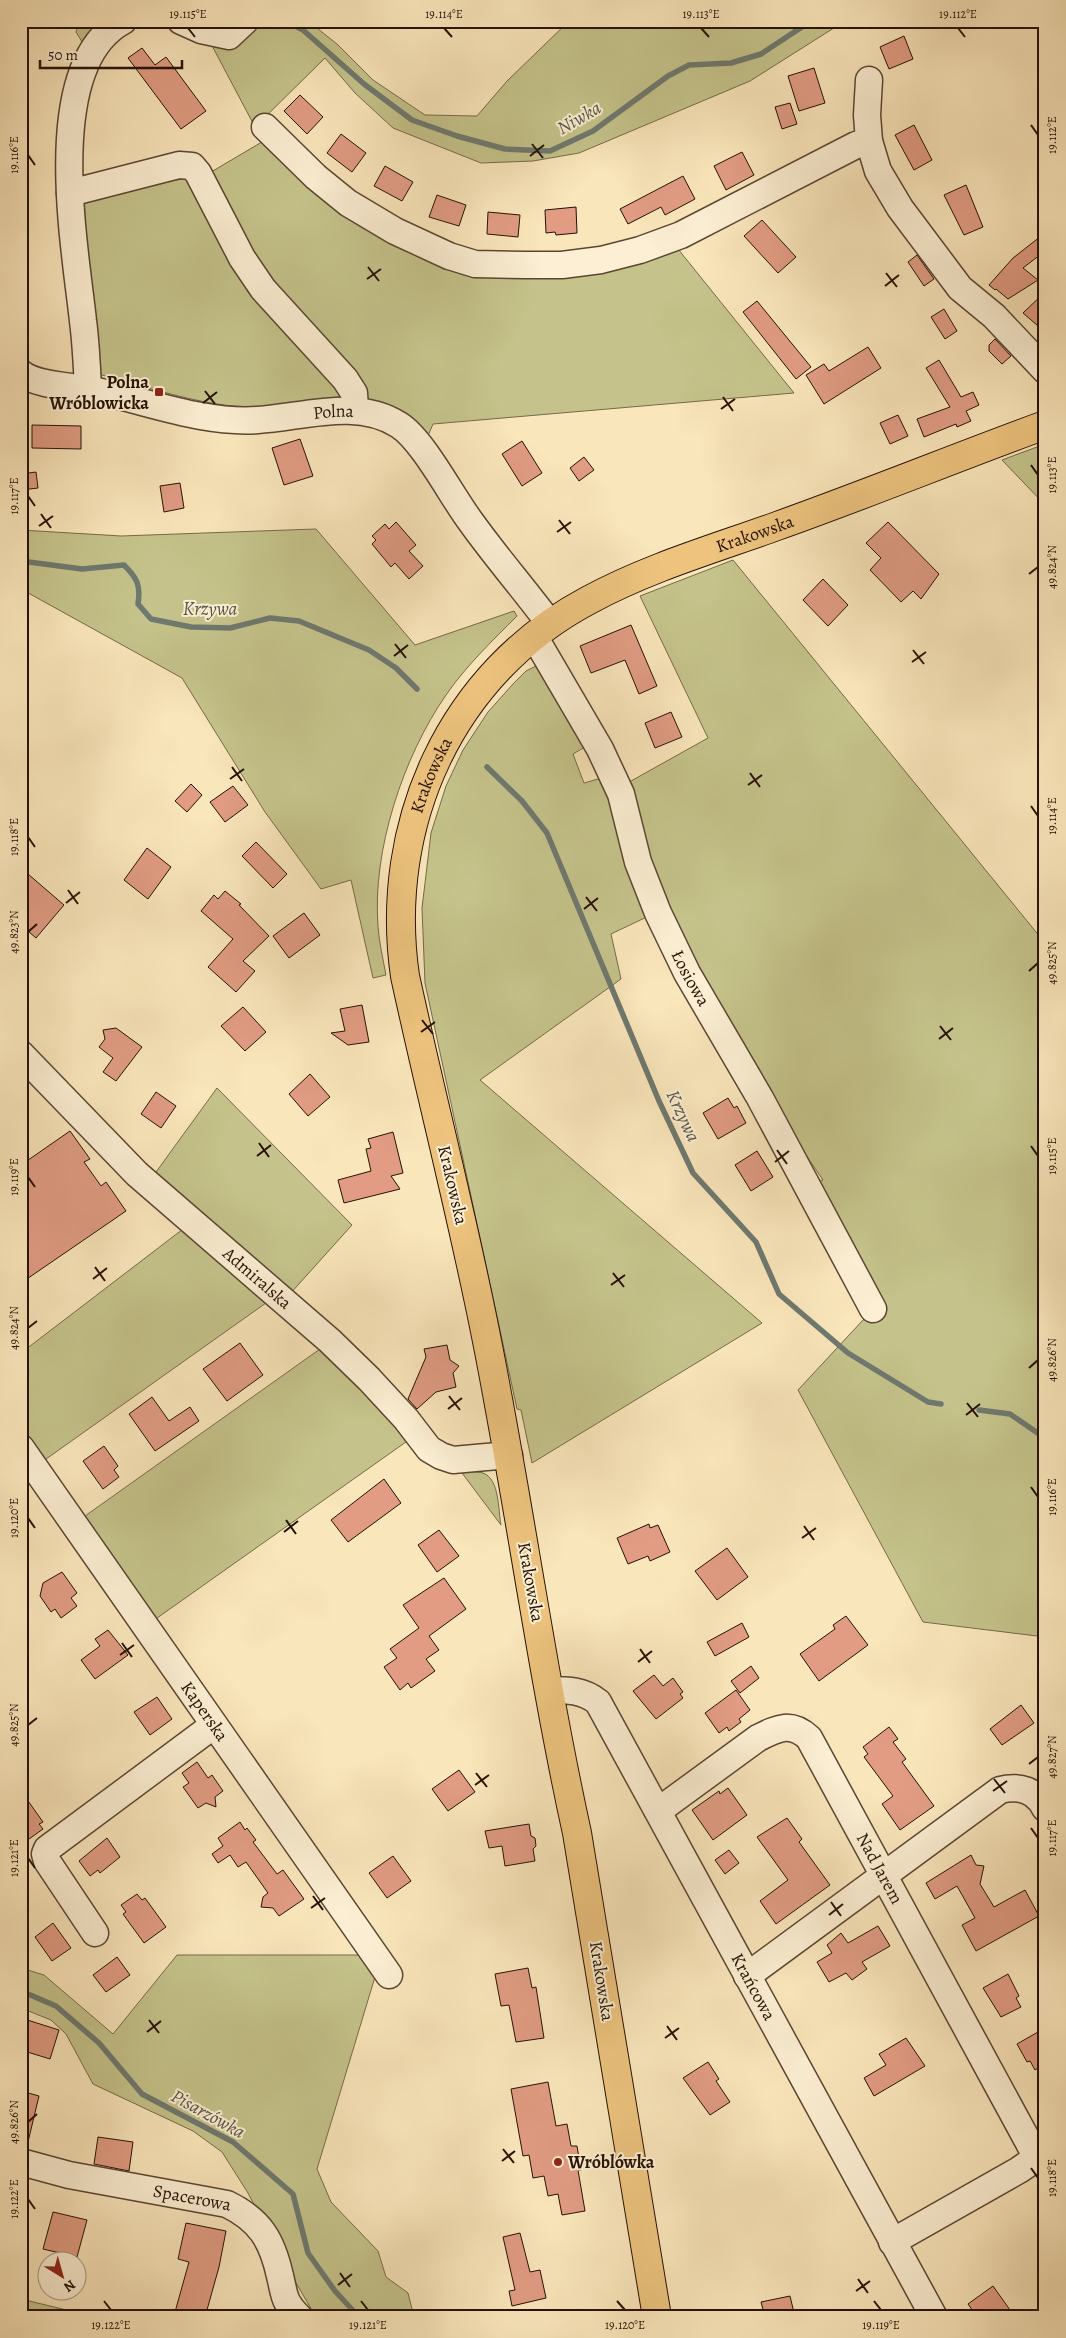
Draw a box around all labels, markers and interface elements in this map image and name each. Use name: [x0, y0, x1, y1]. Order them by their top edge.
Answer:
text: 19.115°E: [169, 6, 207, 22]
text: 19.114°E: [425, 6, 463, 22]
text: 19.113°E: [682, 6, 720, 22]
text: 19.112°E: [939, 6, 977, 22]
scale bar: [40, 38, 182, 70]
text: 50 m: [48, 45, 78, 65]
water label: Niwka: [552, 95, 606, 141]
text: 19.112°E: [1044, 116, 1060, 154]
text: 19.116°E: [6, 136, 22, 174]
place label: Polna Wróblowicka: [48, 370, 149, 415]
marker: Polna Wróblowicka: [153, 386, 165, 398]
street label: Polna: [312, 399, 355, 425]
text: 19.113°E: [1044, 456, 1060, 494]
text: 19.117°E: [6, 477, 22, 515]
street label: Krakowska: [713, 509, 797, 558]
text: 49.824°N: [1044, 545, 1060, 589]
water label: Krzywa: [183, 596, 238, 622]
street label: Krakowska: [405, 732, 458, 816]
text: 19.114°E: [1044, 797, 1060, 835]
text: 19.118°E: [6, 818, 22, 856]
text: 49.823°N: [6, 910, 22, 954]
text: 49.825°N: [1044, 941, 1060, 985]
street label: Łosiowa: [666, 946, 716, 1011]
water label: Krzywa: [660, 1086, 706, 1146]
text: 19.115°E: [1044, 1137, 1060, 1175]
street label: Krakowska: [432, 1143, 474, 1228]
text: 19.119°E: [6, 1158, 22, 1196]
street label: Admiralska: [217, 1241, 297, 1315]
text: 49.824°N: [6, 1306, 22, 1350]
text: 49.826°N: [1044, 1338, 1060, 1382]
text: 19.116°E: [1044, 1478, 1060, 1516]
text: 19.120°E: [6, 1498, 22, 1538]
street label: Krakowska: [512, 1540, 550, 1624]
street label: Kaperska: [175, 1676, 235, 1747]
text: 49.825°N: [6, 1703, 22, 1747]
text: 49.827°N: [1044, 1735, 1060, 1779]
text: 19.117°E: [1044, 1819, 1060, 1857]
street label: Nad Jarem: [851, 1828, 909, 1908]
text: 19.121°E: [6, 1839, 22, 1877]
street label: Krakowska: [584, 1939, 620, 2023]
street label: Krańcowa: [725, 1949, 782, 2025]
water label: Pisarzówka: [166, 2083, 250, 2145]
text: 49.826°N: [6, 2100, 22, 2144]
place label: Wróblówka: [567, 2150, 655, 2174]
marker: Wróblówka: [552, 2156, 564, 2168]
text: 19.118°E: [1044, 2159, 1060, 2197]
text: 19.122°E: [6, 2179, 22, 2219]
street label: Spacerowa: [151, 2179, 234, 2217]
north arrow: [38, 2250, 88, 2300]
text: N: [60, 2275, 79, 2297]
text: 19.122°E: [91, 2317, 131, 2333]
text: 19.121°E: [349, 2317, 387, 2333]
text: 19.120°E: [605, 2317, 645, 2333]
text: 19.119°E: [862, 2317, 900, 2333]

